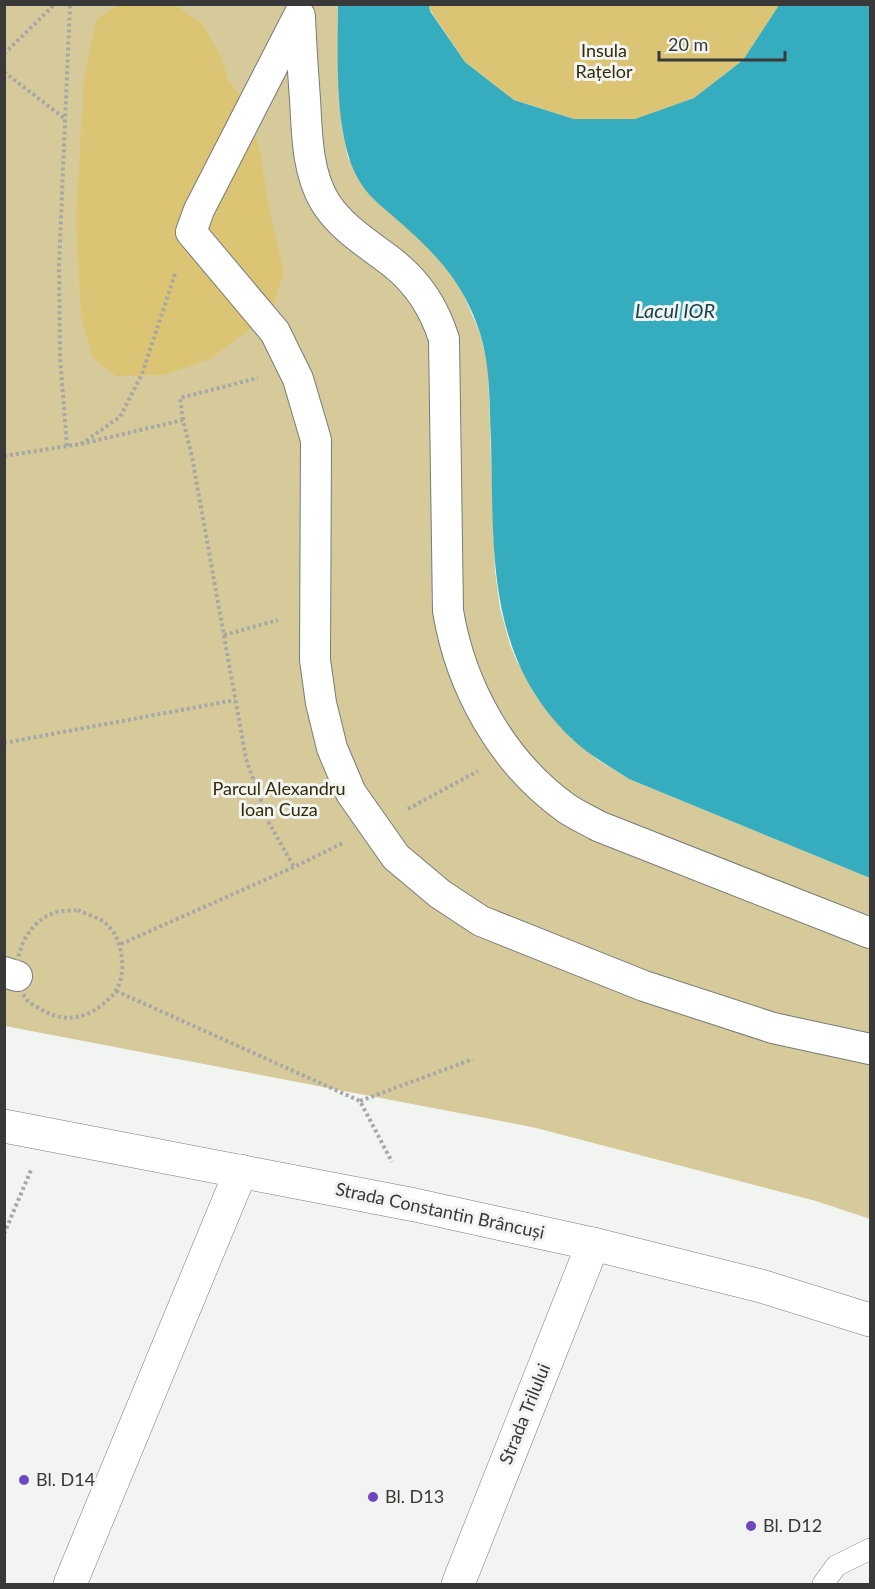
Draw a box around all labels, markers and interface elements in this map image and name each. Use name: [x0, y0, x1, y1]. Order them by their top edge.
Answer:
scale bar: [659, 24, 785, 62]
text: 20 m: [668, 33, 708, 55]
park label: Insula Rațelor: [576, 39, 633, 82]
water label: Lacul IOR: [635, 298, 715, 322]
park label: Parcul Alexandru Ioan Cuza: [213, 777, 345, 820]
street label: Strada Constantin Brâncuși: [334, 1177, 547, 1243]
street label: Strada Trilului: [494, 1360, 554, 1467]
place label: Bl. D14: [36, 1468, 95, 1490]
marker: Bl. D14: [17, 1473, 31, 1487]
place label: Bl. D13: [385, 1485, 444, 1507]
marker: Bl. D13: [366, 1490, 380, 1504]
place label: Bl. D12: [763, 1514, 822, 1536]
marker: Bl. D12: [744, 1519, 758, 1533]

